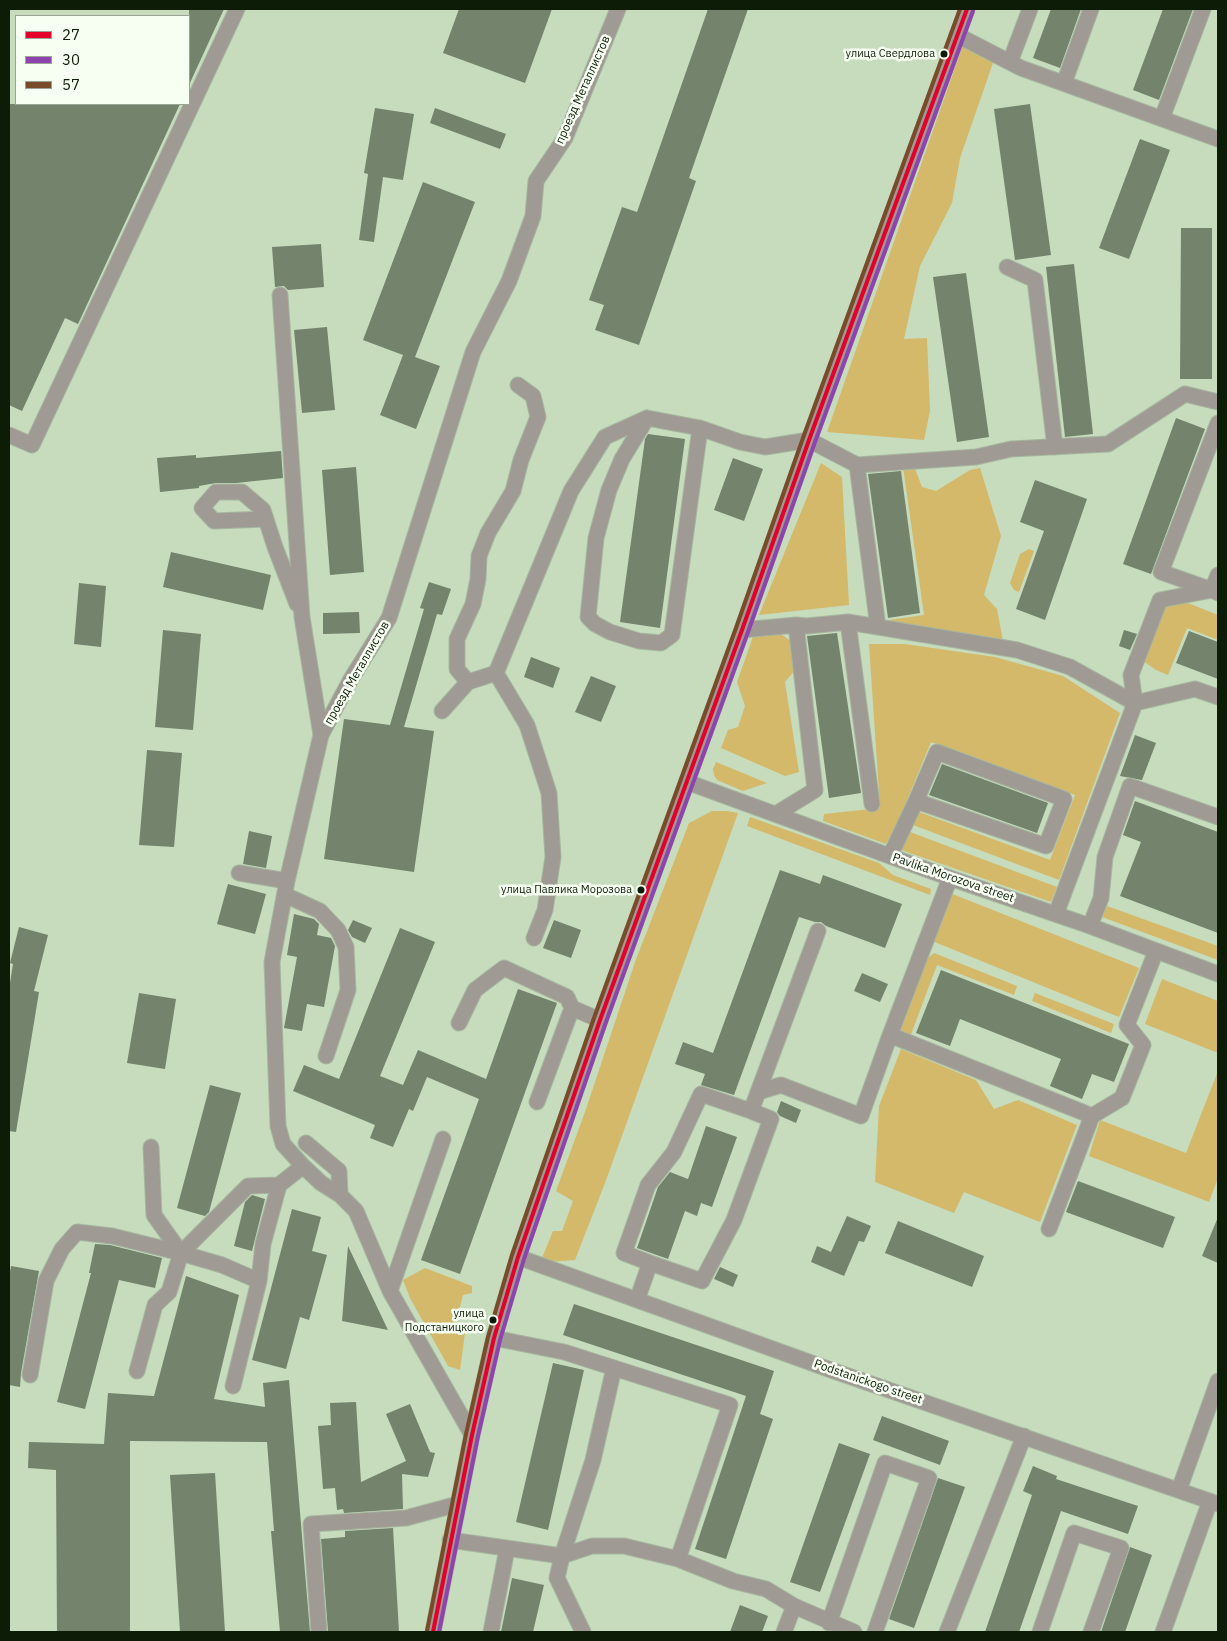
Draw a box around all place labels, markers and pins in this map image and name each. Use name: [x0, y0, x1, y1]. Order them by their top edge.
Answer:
place label: улица Свердлова: [846, 47, 935, 61]
marker: улица Свердлова: [939, 49, 949, 59]
place label: улица Павлика Морозова: [501, 883, 632, 897]
marker: улица Павлика Морозова: [636, 885, 646, 895]
place label: улица Подстаницкого: [405, 1307, 484, 1333]
marker: улица Подстаницкого: [488, 1315, 498, 1325]

